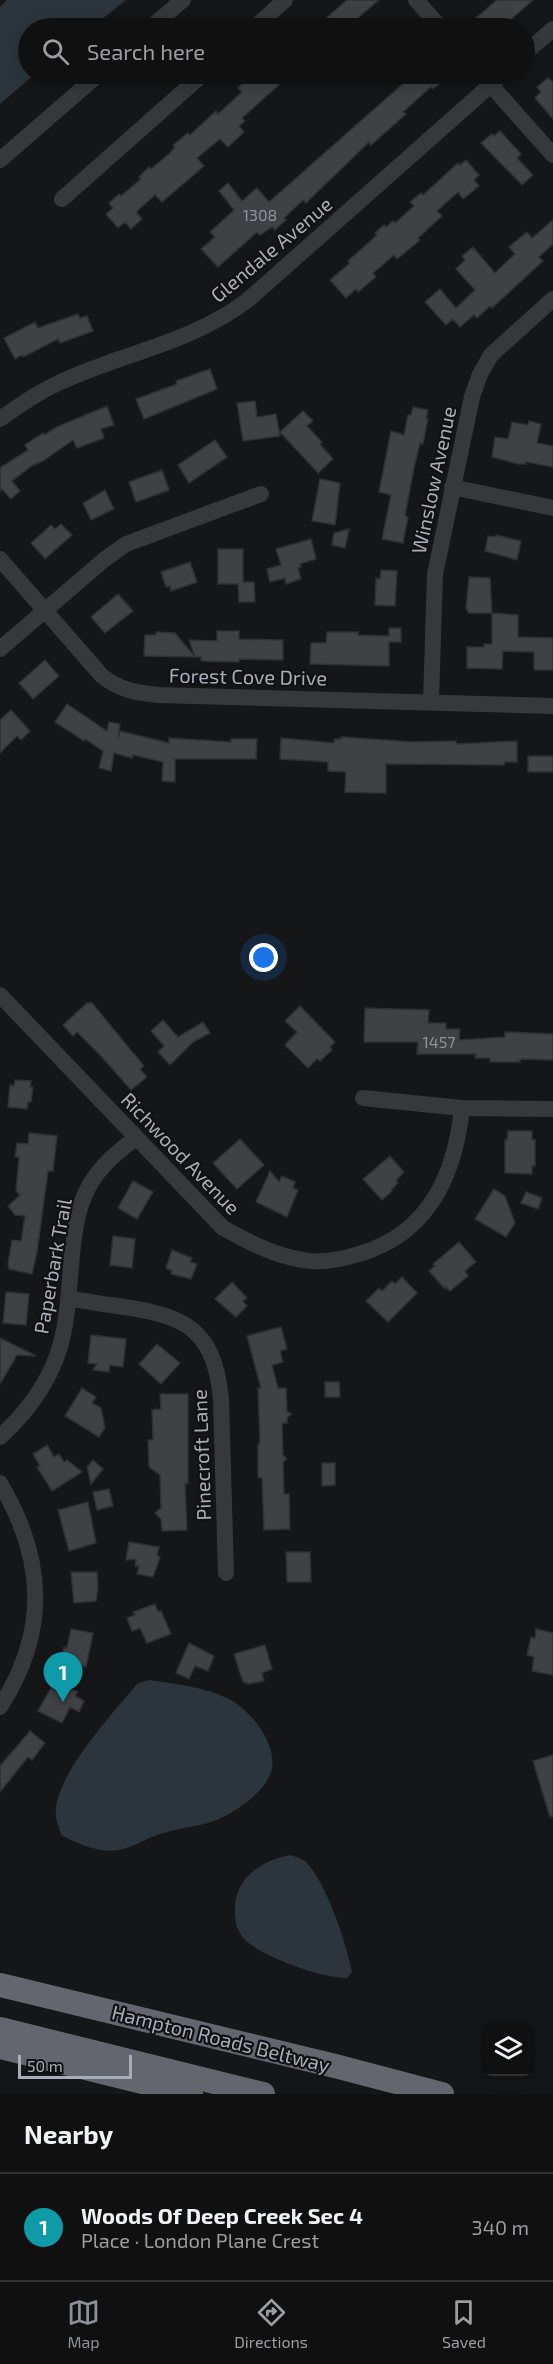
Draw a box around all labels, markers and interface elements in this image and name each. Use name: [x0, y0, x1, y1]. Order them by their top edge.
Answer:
search box: [18, 18, 535, 84]
icon: search: [39, 35, 72, 68]
text: Search here: [87, 38, 205, 64]
street label: Glendale Avenue: [205, 191, 337, 307]
house number: 1308: [243, 205, 277, 224]
street label: Winslow Avenue: [406, 404, 460, 556]
street label: Forest Cove Drive: [169, 663, 327, 689]
your location: [249, 943, 278, 972]
house number: 1457: [423, 1032, 455, 1051]
street label: Richwood Avenue: [117, 1087, 245, 1219]
street label: Paperbark Trail: [28, 1196, 76, 1336]
street label: Pinecroft Lane: [187, 1389, 215, 1521]
pin: 1: [44, 1652, 82, 1702]
street label: Hampton Roads Beltway: [110, 1999, 333, 2077]
map controls: [481, 2022, 535, 2076]
button: layers: [481, 2022, 535, 2076]
scale bar: [18, 2052, 132, 2080]
text: 50 m: [27, 2056, 63, 2075]
text: Nearby: [24, 2118, 113, 2149]
text: Woods Of Deep Creek Sec 4: [81, 2202, 363, 2228]
text: 1: [39, 2215, 48, 2239]
text: 340 m: [472, 2215, 529, 2239]
text: Place · London Plane Crest: [81, 2228, 319, 2252]
tab: Map: [67, 2296, 100, 2351]
tab: Directions: [234, 2296, 308, 2351]
tab: Saved: [442, 2296, 486, 2351]

